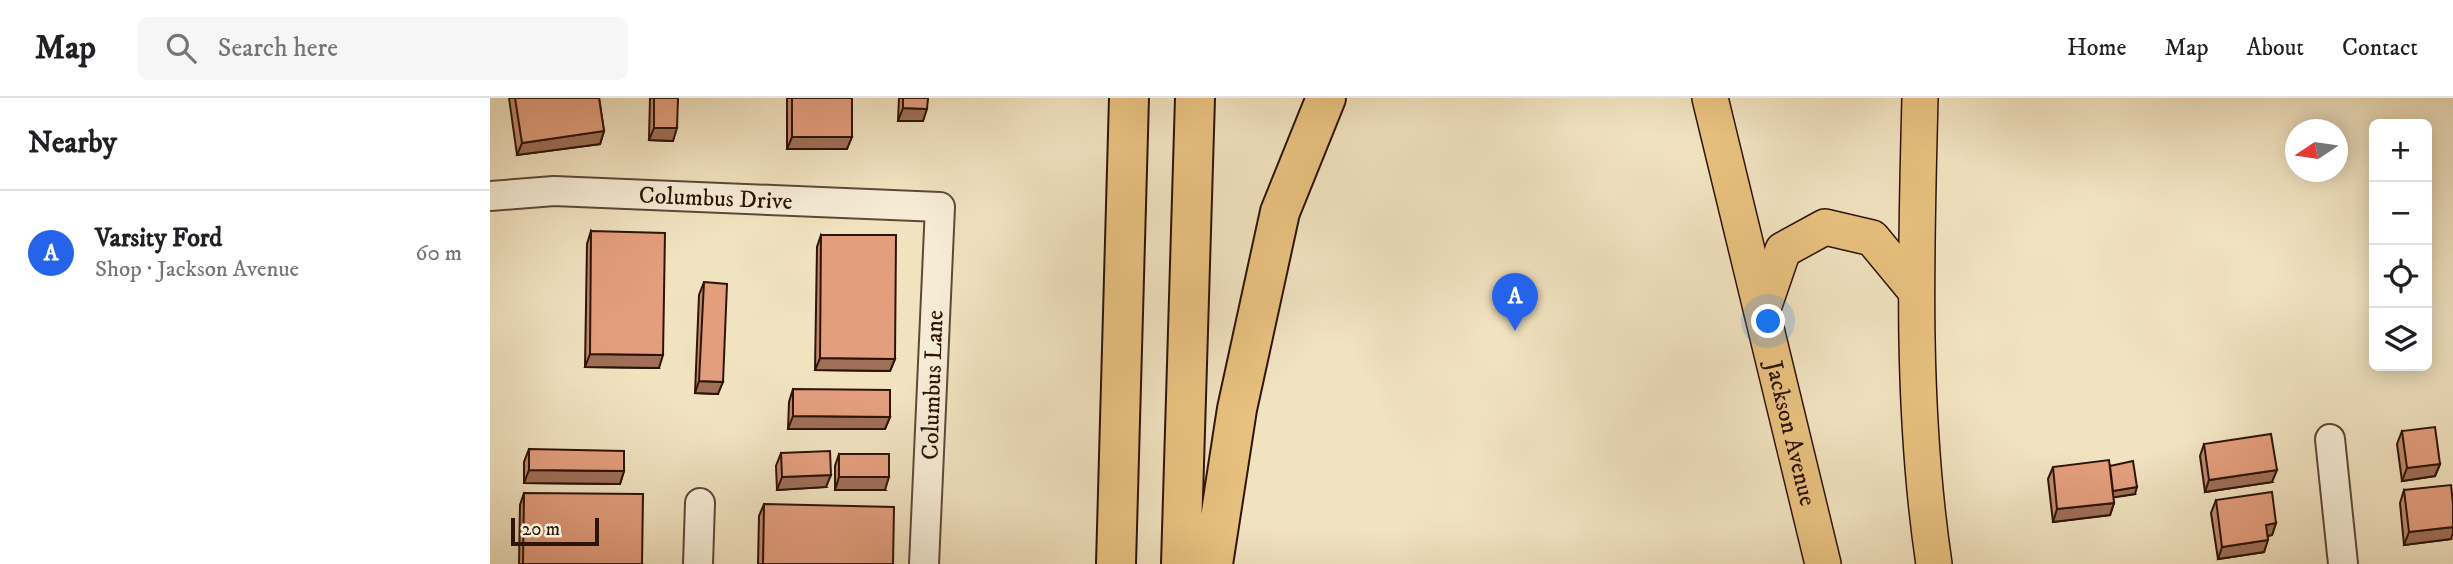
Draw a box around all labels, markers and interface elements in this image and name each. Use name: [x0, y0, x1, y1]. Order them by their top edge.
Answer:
search box: [138, 17, 628, 80]
text: Map: [35, 28, 96, 69]
icon: search: [162, 29, 200, 67]
text: Search here: [218, 32, 338, 65]
text: Home: [2067, 33, 2126, 63]
text: Map: [2164, 33, 2209, 63]
text: About: [2247, 33, 2304, 63]
text: Contact: [2342, 33, 2418, 63]
north arrow: [2285, 119, 2348, 182]
map controls: [2369, 119, 2432, 371]
button: +: [2369, 119, 2432, 182]
text: Nearby: [28, 125, 117, 162]
street label: Columbus Drive: [638, 181, 793, 217]
button: −: [2369, 182, 2432, 245]
text: Varsity Ford: [95, 222, 222, 255]
text: A: [44, 239, 58, 268]
text: 60 m: [415, 239, 462, 268]
button: locate: [2369, 245, 2432, 308]
text: Shop · Jackson Avenue: [95, 255, 299, 284]
pin: A: [1492, 273, 1538, 331]
your location: [1751, 304, 1785, 338]
button: layers: [2369, 308, 2432, 371]
street label: Columbus Lane: [915, 309, 951, 461]
street label: Jackson Avenue: [1758, 356, 1822, 509]
scale bar: [511, 515, 598, 547]
text: 20 m: [522, 518, 560, 541]

